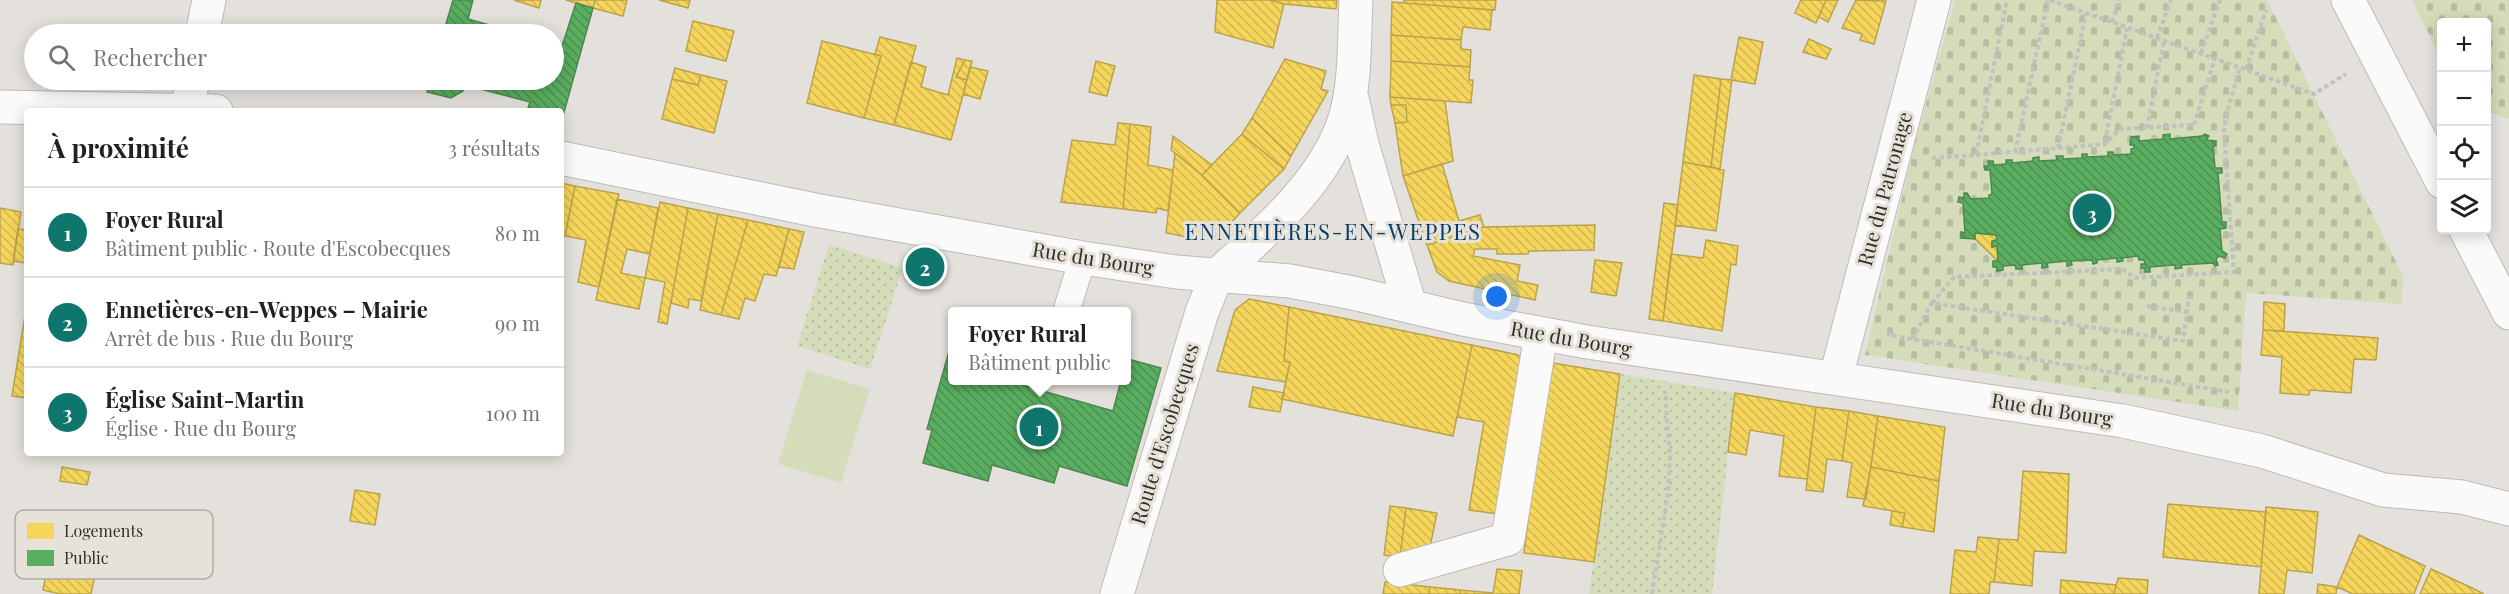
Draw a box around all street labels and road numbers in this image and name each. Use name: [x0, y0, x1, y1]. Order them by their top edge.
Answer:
street label: Rue du Patronage: [1850, 109, 1917, 269]
street label: Rue du Bourg: [1031, 235, 1156, 280]
street label: Rue du Bourg: [1509, 314, 1634, 362]
street label: Route d'Escobecques: [1123, 340, 1204, 527]
street label: Rue du Bourg: [1990, 386, 2115, 431]

